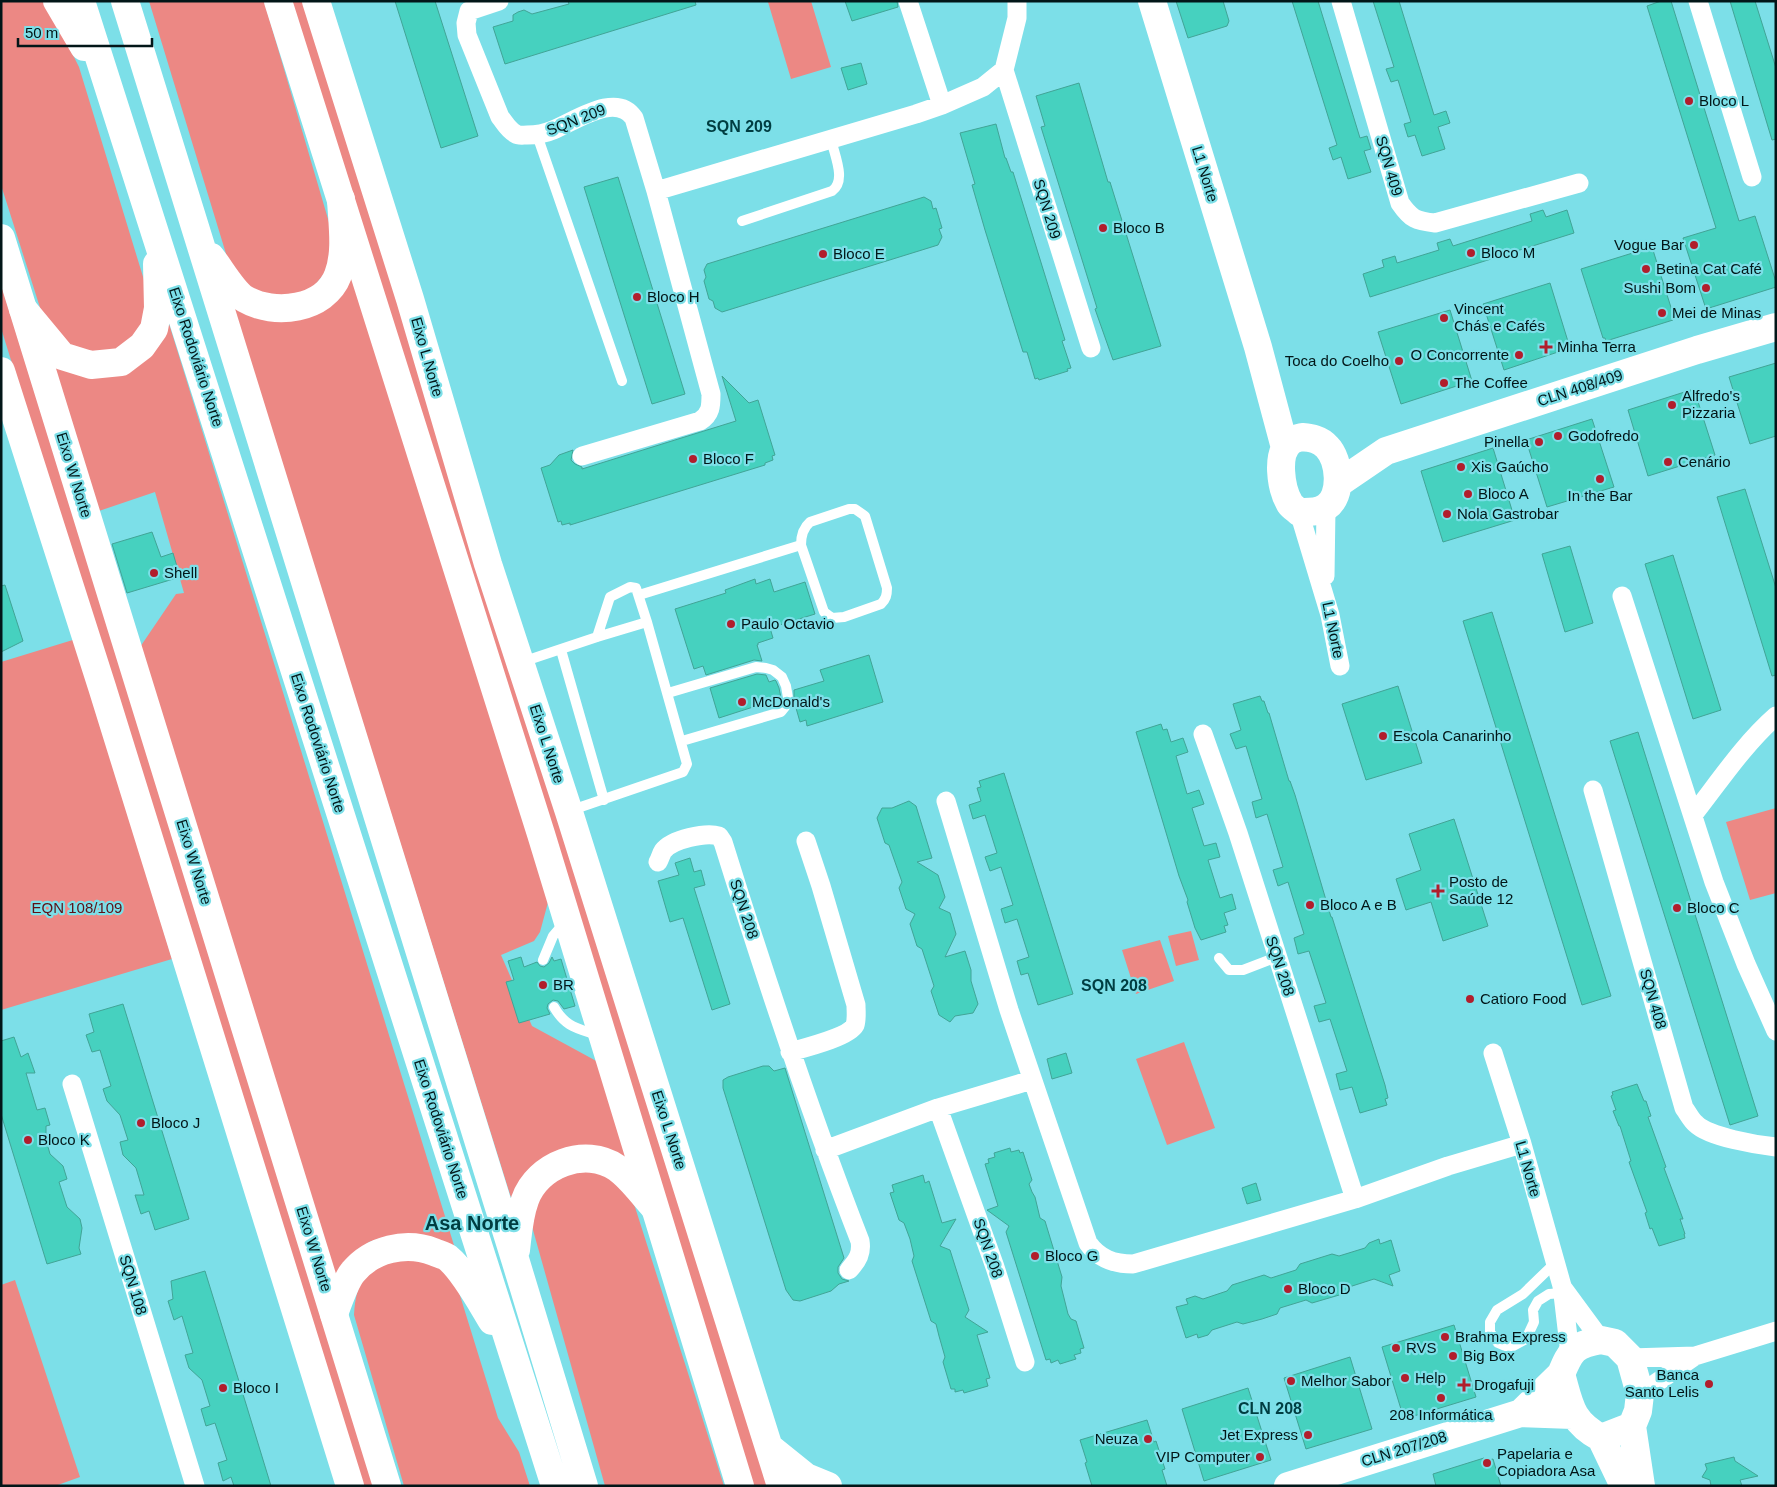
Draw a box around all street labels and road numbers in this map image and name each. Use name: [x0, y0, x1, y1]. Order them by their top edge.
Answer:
street label: SQN 209: [544, 101, 608, 139]
street label: SQN 409: [1373, 134, 1406, 198]
street label: L1 Norte: [1189, 144, 1222, 204]
street label: SQN 209: [1030, 177, 1065, 241]
street label: Eixo Rodoviário Norte: [166, 285, 227, 429]
street label: Eixo L Norte: [408, 315, 447, 399]
street label: CLN 408/409: [1535, 366, 1625, 409]
street label: Eixo W Norte: [53, 430, 96, 520]
street label: L1 Norte: [1319, 600, 1348, 660]
street label: Eixo Rodoviário Norte: [288, 671, 349, 815]
street label: Eixo L Norte: [527, 702, 568, 785]
street label: Eixo W Norte: [173, 817, 216, 907]
street label: SQN 208: [727, 877, 762, 941]
street label: SQN 208: [1263, 934, 1298, 998]
street label: SQN 408: [1637, 967, 1670, 1031]
street label: Eixo Rodoviário Norte: [411, 1057, 472, 1201]
street label: Eixo L Norte: [649, 1088, 690, 1171]
street label: L1 Norte: [1512, 1139, 1545, 1199]
street label: Eixo W Norte: [293, 1204, 336, 1294]
street label: SQN 208: [970, 1216, 1007, 1280]
street label: SQN 108: [116, 1253, 151, 1317]
street label: CLN 207/208: [1359, 1427, 1449, 1470]

